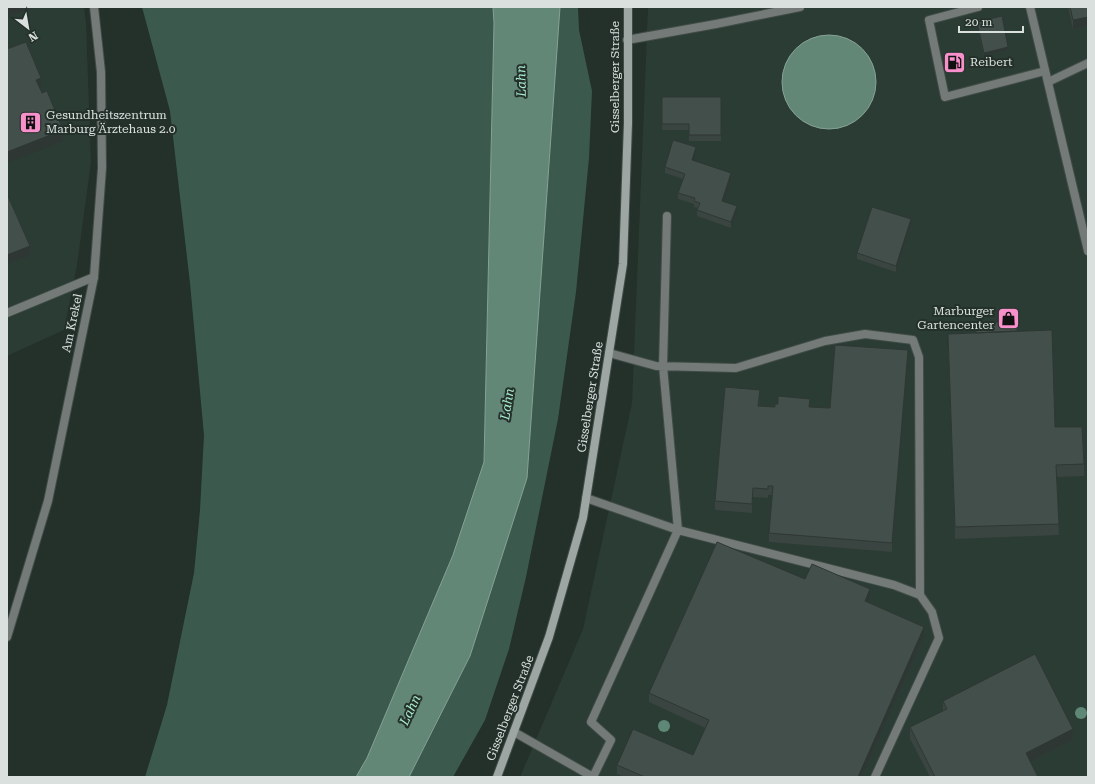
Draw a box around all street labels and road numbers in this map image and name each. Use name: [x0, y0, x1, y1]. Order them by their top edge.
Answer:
street label: Gisselberger Straße: [608, 21, 622, 133]
street label: Am Krekel: [59, 292, 85, 354]
street label: Gisselberger Straße: [574, 340, 606, 453]
street label: Gisselberger Straße: [483, 653, 537, 763]

